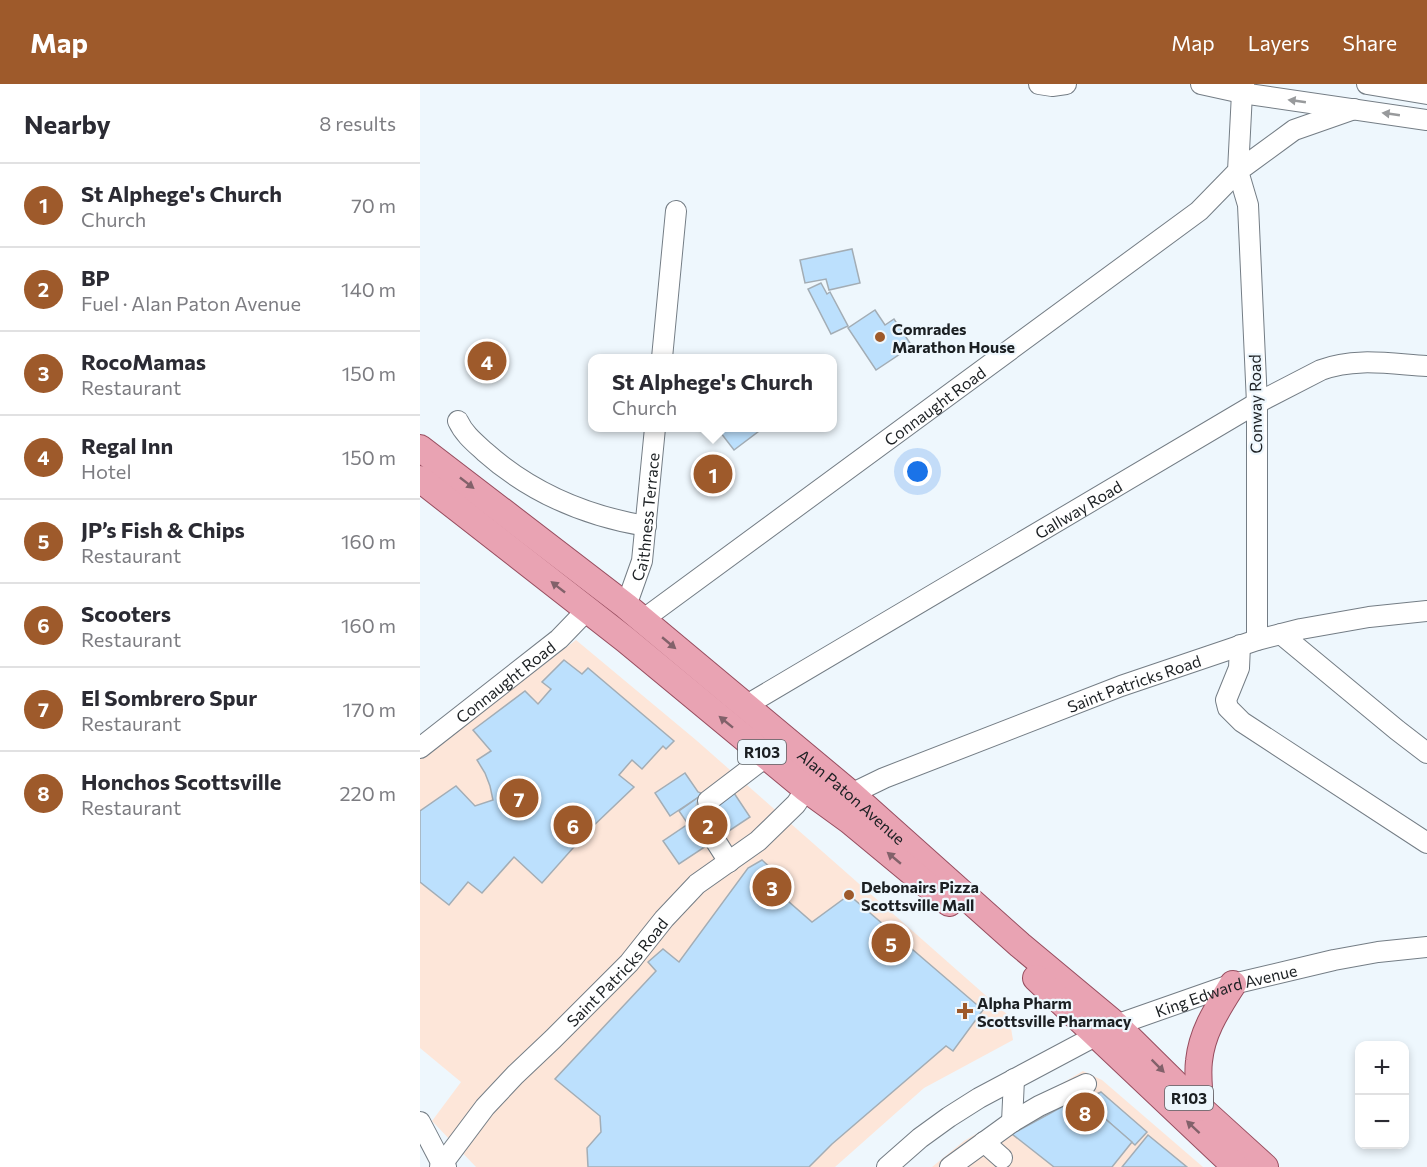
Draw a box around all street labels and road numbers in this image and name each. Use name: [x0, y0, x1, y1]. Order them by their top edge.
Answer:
street label: Conway Road: [1245, 354, 1265, 454]
street label: Connaught Road: [880, 362, 989, 449]
street label: Caithness Terrace: [626, 452, 662, 583]
street label: Gallway Road: [1031, 476, 1125, 542]
street label: Connaught Road: [451, 637, 558, 726]
street label: Saint Patricks Road: [1064, 650, 1203, 716]
road number: R103: [738, 740, 786, 764]
street label: Alan Paton Avenue: [794, 745, 910, 848]
street label: Saint Patricks Road: [562, 914, 671, 1030]
street label: King Edward Avenue: [1152, 960, 1299, 1020]
road number: R103: [1165, 1086, 1213, 1110]

